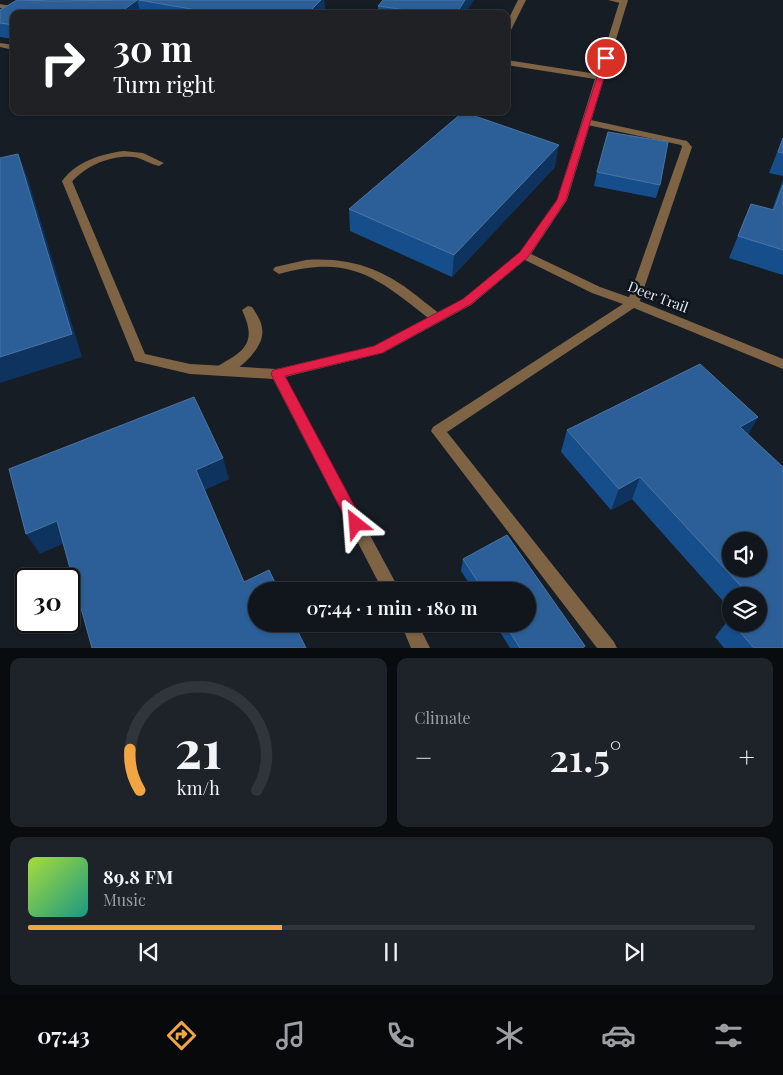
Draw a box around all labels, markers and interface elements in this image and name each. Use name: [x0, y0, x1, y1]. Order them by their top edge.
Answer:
text: 30 m: [113, 24, 193, 71]
icon: right: [30, 30, 95, 95]
pin: [585, 37, 627, 79]
icon: arrive: [592, 44, 620, 72]
text: Turn right: [113, 69, 215, 99]
street label: Deer Trail: [625, 276, 691, 317]
position arrow: [329, 497, 381, 549]
map controls: [722, 532, 767, 632]
button: sound: [722, 532, 767, 577]
speed limit sign: 30: [15, 568, 80, 633]
button: layers: [722, 587, 767, 632]
text: 07:44 · 1 min · 180 m: [306, 594, 478, 620]
text: Climate: [415, 707, 471, 728]
text: 21: [175, 713, 222, 782]
text: 21.5°: [549, 731, 622, 782]
text: −: [415, 738, 433, 775]
text: +: [739, 738, 755, 775]
text: km/h: [177, 776, 220, 799]
text: 89.8 FM: [103, 863, 173, 889]
text: Music: [103, 889, 146, 910]
icon: previous: [135, 938, 163, 966]
icon: pause: [377, 938, 405, 966]
icon: next: [620, 938, 648, 966]
icon: directions: [164, 1018, 199, 1053]
icon: music: [273, 1018, 308, 1053]
icon: phone: [383, 1018, 418, 1053]
icon: climate: [492, 1018, 527, 1053]
icon: car: [601, 1018, 636, 1053]
icon: filters: [711, 1018, 746, 1053]
text: 07:43: [37, 1020, 90, 1050]

